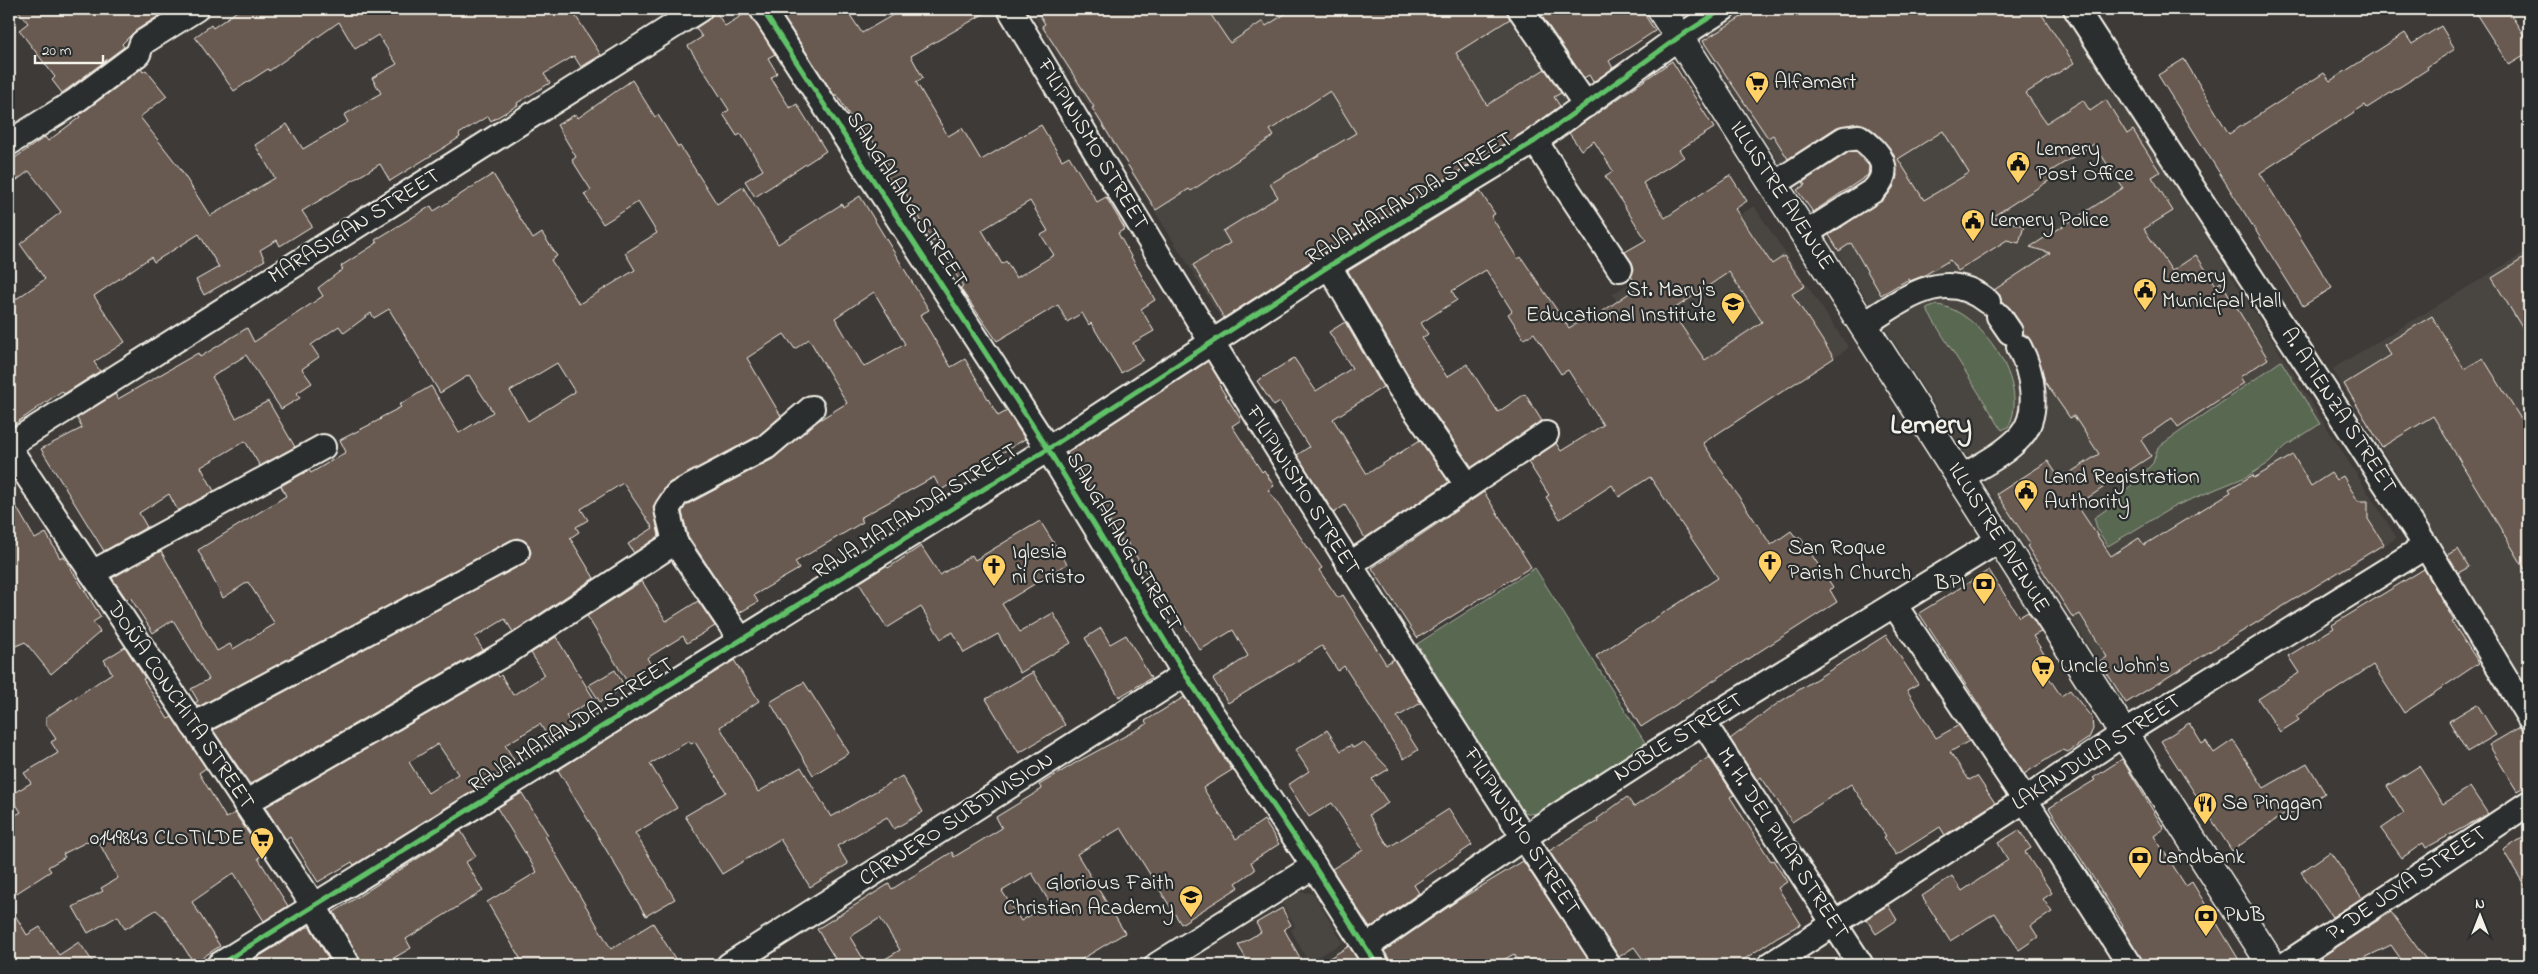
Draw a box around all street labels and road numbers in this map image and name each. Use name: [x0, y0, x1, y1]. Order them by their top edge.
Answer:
street label: FILIPINISMO STREET: [1028, 52, 1156, 237]
street label: SANGALANG STREET: [837, 106, 975, 295]
street label: ILLUSTRE AVENUE: [1721, 115, 1841, 277]
street label: RAJA MATANDA STREET: [1300, 124, 1520, 274]
street label: MARASIGAN STREET: [263, 161, 448, 293]
street label: A. ATIENZA STREET: [2272, 321, 2404, 501]
street label: FILIPINISMO STREET: [1236, 399, 1367, 582]
street label: RAJA MATANDA STREET: [807, 435, 1025, 588]
street label: SANGALANG STREET: [1057, 446, 1189, 638]
street label: ILLUSTRE AVENUE: [1939, 456, 2057, 620]
street label: DOÑA CONCHITA STREET: [98, 595, 262, 817]
street label: RAJA MATANDA STREET: [463, 649, 681, 802]
street label: NOBLE STREET: [1608, 685, 1750, 791]
street label: LAKANDULA STREET: [2006, 686, 2188, 820]
street label: FILIPINISMO STREET: [1454, 741, 1588, 923]
street label: M. H. DEL PILAR STREET: [1708, 742, 1856, 947]
street label: CARNERO SUBDIVISION: [853, 745, 1061, 895]
street label: P. DE JOYA STREET: [2320, 818, 2494, 950]

